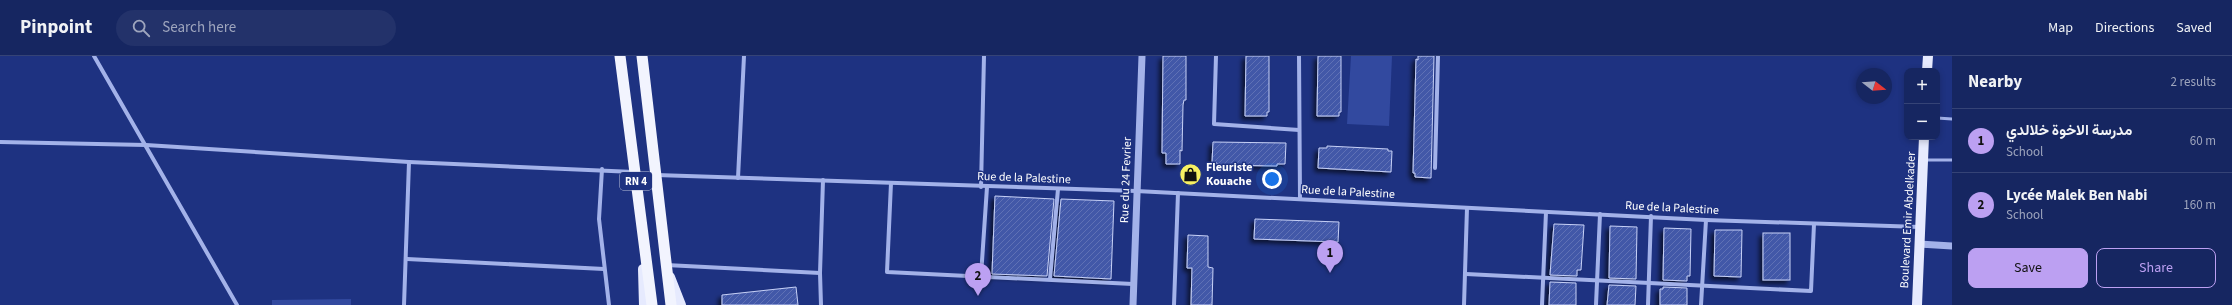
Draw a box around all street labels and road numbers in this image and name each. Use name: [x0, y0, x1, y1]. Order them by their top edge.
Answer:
street label: Rue du 24 Fevrier: [1116, 136, 1136, 223]
street label: Boulevard Emir Abdelkader: [1896, 150, 1920, 289]
street label: Rue de la Palestine: [977, 168, 1071, 188]
road number: RN 4: [620, 172, 652, 190]
street label: Rue de la Palestine: [1301, 181, 1395, 203]
street label: Rue de la Palestine: [1625, 197, 1719, 219]

